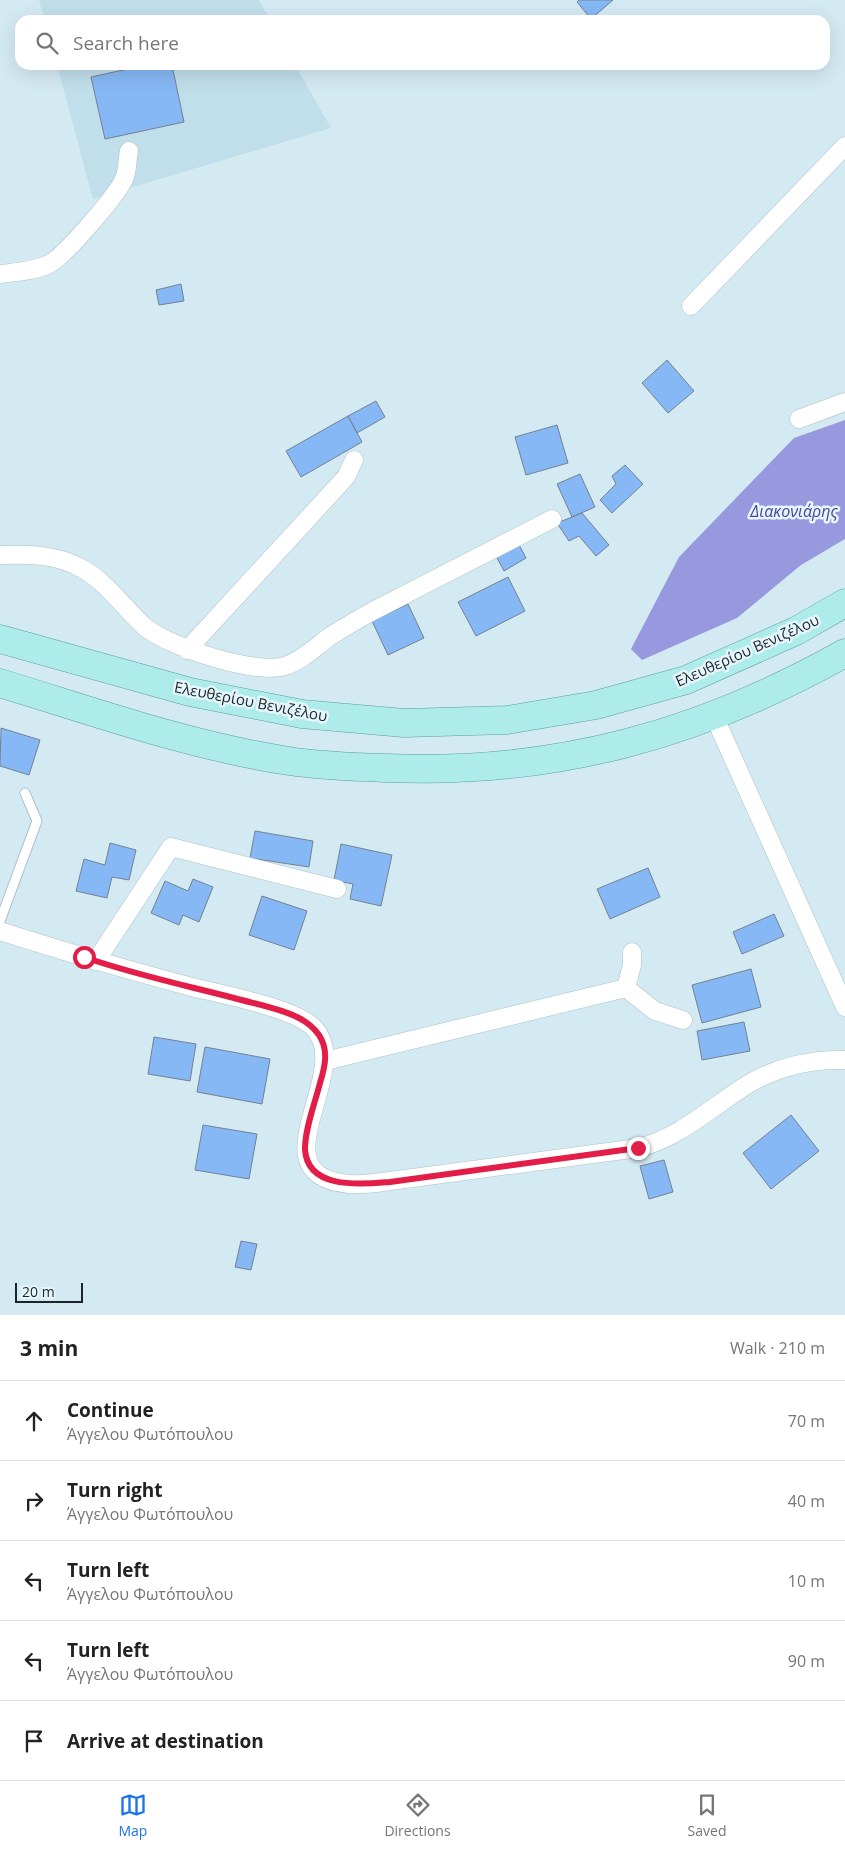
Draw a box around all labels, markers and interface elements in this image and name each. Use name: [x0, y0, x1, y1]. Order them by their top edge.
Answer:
search box: [15, 15, 830, 70]
icon: search: [33, 29, 61, 57]
text: Search here: [73, 30, 179, 56]
water label: Διακονιάρης: [749, 500, 838, 522]
street label: Ελευθερίου Βενιζέλου: [672, 609, 822, 691]
street label: Ελευθερίου Βενιζέλου: [173, 676, 329, 726]
route start: [73, 946, 96, 969]
route end: [627, 1137, 650, 1160]
scale bar: [15, 1280, 82, 1303]
text: 20 m: [22, 1282, 55, 1301]
text: 3 min: [20, 1334, 78, 1362]
text: Walk · 210 m: [730, 1337, 825, 1359]
text: Continue: [67, 1397, 154, 1423]
icon: ahead: [20, 1407, 48, 1435]
text: 70 m: [788, 1410, 825, 1432]
text: Άγγελου Φωτόπουλου: [67, 1423, 233, 1445]
text: Turn right: [67, 1477, 162, 1503]
icon: right: [20, 1487, 48, 1515]
text: 40 m: [788, 1490, 825, 1512]
text: Άγγελου Φωτόπουλου: [67, 1503, 233, 1525]
text: Turn left: [67, 1557, 149, 1583]
icon: left: [20, 1567, 48, 1595]
text: 10 m: [788, 1570, 825, 1592]
text: Άγγελου Φωτόπουλου: [67, 1583, 233, 1605]
text: Turn left: [67, 1637, 149, 1663]
icon: left: [20, 1647, 48, 1675]
text: 90 m: [788, 1650, 825, 1672]
text: Άγγελου Φωτόπουλου: [67, 1663, 233, 1685]
icon: arrive: [20, 1727, 48, 1755]
text: Arrive at destination: [67, 1728, 264, 1754]
tab: Map: [118, 1791, 147, 1840]
tab: Directions: [384, 1791, 451, 1840]
tab: Saved: [688, 1791, 726, 1840]

